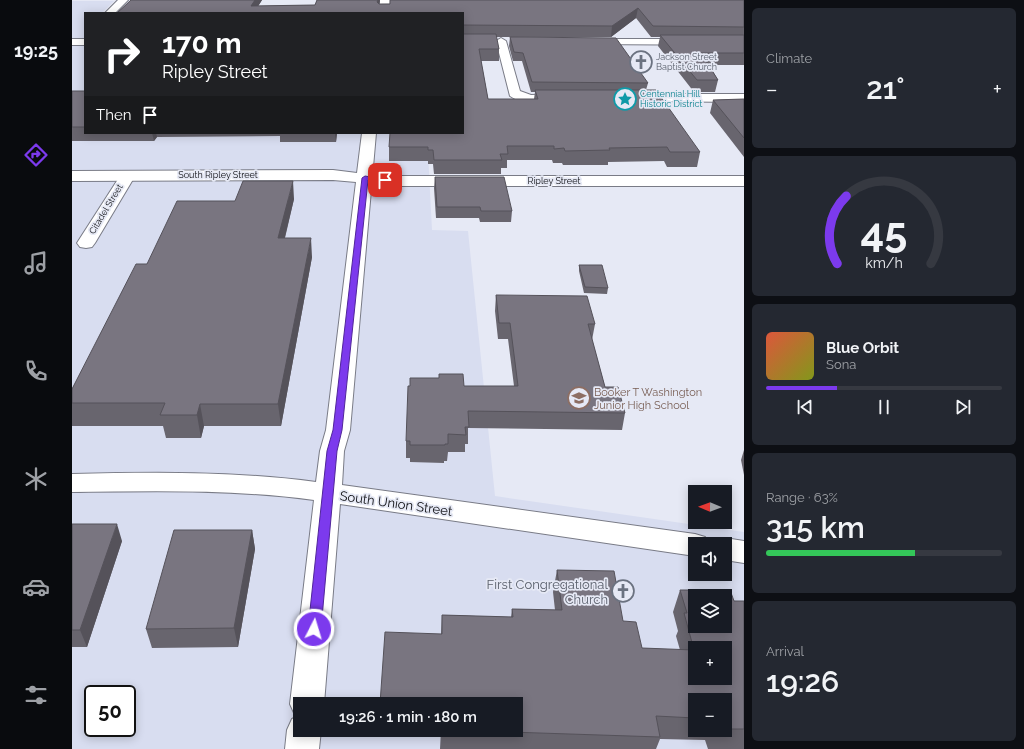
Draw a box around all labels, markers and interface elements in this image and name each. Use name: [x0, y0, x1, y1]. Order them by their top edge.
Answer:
text: 170 m: [162, 27, 242, 60]
icon: right: [96, 28, 148, 80]
text: 19:25: [14, 40, 58, 61]
church icon: Jackson Street Baptist Church: [628, 49, 654, 75]
text: Climate: [766, 51, 812, 66]
place label: Jackson Street Baptist Church: [656, 52, 717, 72]
text: Ripley Street: [162, 61, 268, 82]
text: 21°: [866, 71, 905, 106]
text: −: [766, 76, 778, 102]
text: +: [993, 76, 1002, 102]
place icon: Centennial Hill Historic District: [612, 86, 638, 112]
place label: Centennial Hill Historic District: [640, 89, 702, 109]
icon: arrive: [139, 104, 161, 126]
text: Then: [96, 106, 131, 124]
icon: directions: [22, 141, 50, 169]
pin: [368, 163, 402, 197]
icon: arrive: [374, 169, 396, 191]
street label: South Ripley Street: [178, 170, 258, 180]
street label: Ripley Street: [528, 176, 580, 186]
street label: Citadel Street: [87, 182, 125, 236]
text: 45: [861, 208, 907, 257]
icon: music: [22, 249, 50, 277]
text: km/h: [865, 255, 903, 271]
text: Blue Orbit: [826, 339, 899, 357]
icon: phone: [22, 357, 50, 385]
text: Sona: [826, 357, 856, 372]
school or university icon: Booker T Washington Junior High School: [566, 385, 592, 411]
place label: Booker T Washington Junior High School: [594, 386, 702, 412]
icon: previous: [794, 396, 816, 418]
icon: pause: [873, 396, 895, 418]
icon: next: [952, 396, 974, 418]
icon: climate: [22, 465, 50, 493]
north arrow: [688, 485, 732, 529]
map controls: [688, 485, 732, 737]
street label: South Union Street: [339, 488, 454, 519]
text: Range · 63%: [766, 490, 838, 505]
text: 315 km: [766, 510, 865, 545]
button: sound: [688, 537, 732, 581]
icon: car: [22, 573, 50, 601]
place label: First Congregational Church: [487, 577, 608, 607]
church icon: First Congregational Church: [610, 578, 636, 604]
button: layers: [688, 589, 732, 633]
position arrow: [293, 608, 335, 650]
button: +: [688, 641, 732, 685]
text: Arrival: [766, 644, 804, 659]
text: 19:26: [766, 664, 839, 699]
icon: filters: [22, 681, 50, 709]
speed limit sign: 50: [84, 685, 136, 737]
button: −: [688, 693, 732, 737]
text: 19:26 · 1 min · 180 m: [339, 708, 477, 726]

